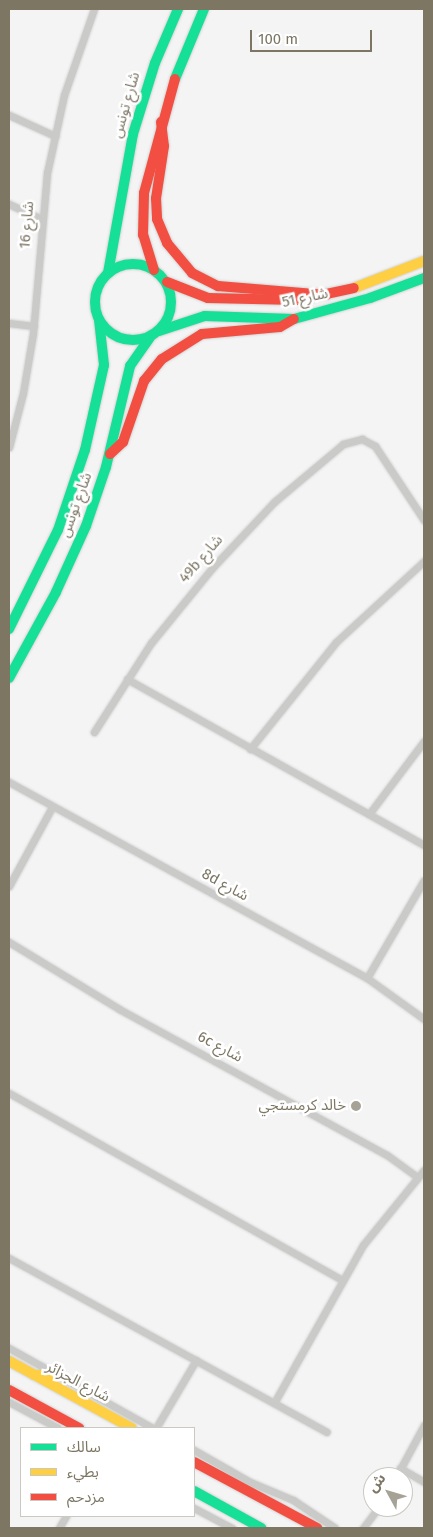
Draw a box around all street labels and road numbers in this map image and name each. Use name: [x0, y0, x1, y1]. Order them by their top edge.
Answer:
street label: شارع تونس: [108, 70, 144, 140]
street label: شارع 16: [16, 200, 38, 250]
street label: شارع 51: [280, 284, 330, 312]
street label: شارع تونس: [56, 470, 96, 540]
street label: 49b شارع: [175, 531, 227, 587]
street label: 8d شارع: [199, 865, 251, 905]
street label: 6c شارع: [194, 1028, 246, 1066]
street label: شارع الجزائر: [43, 1358, 113, 1406]

